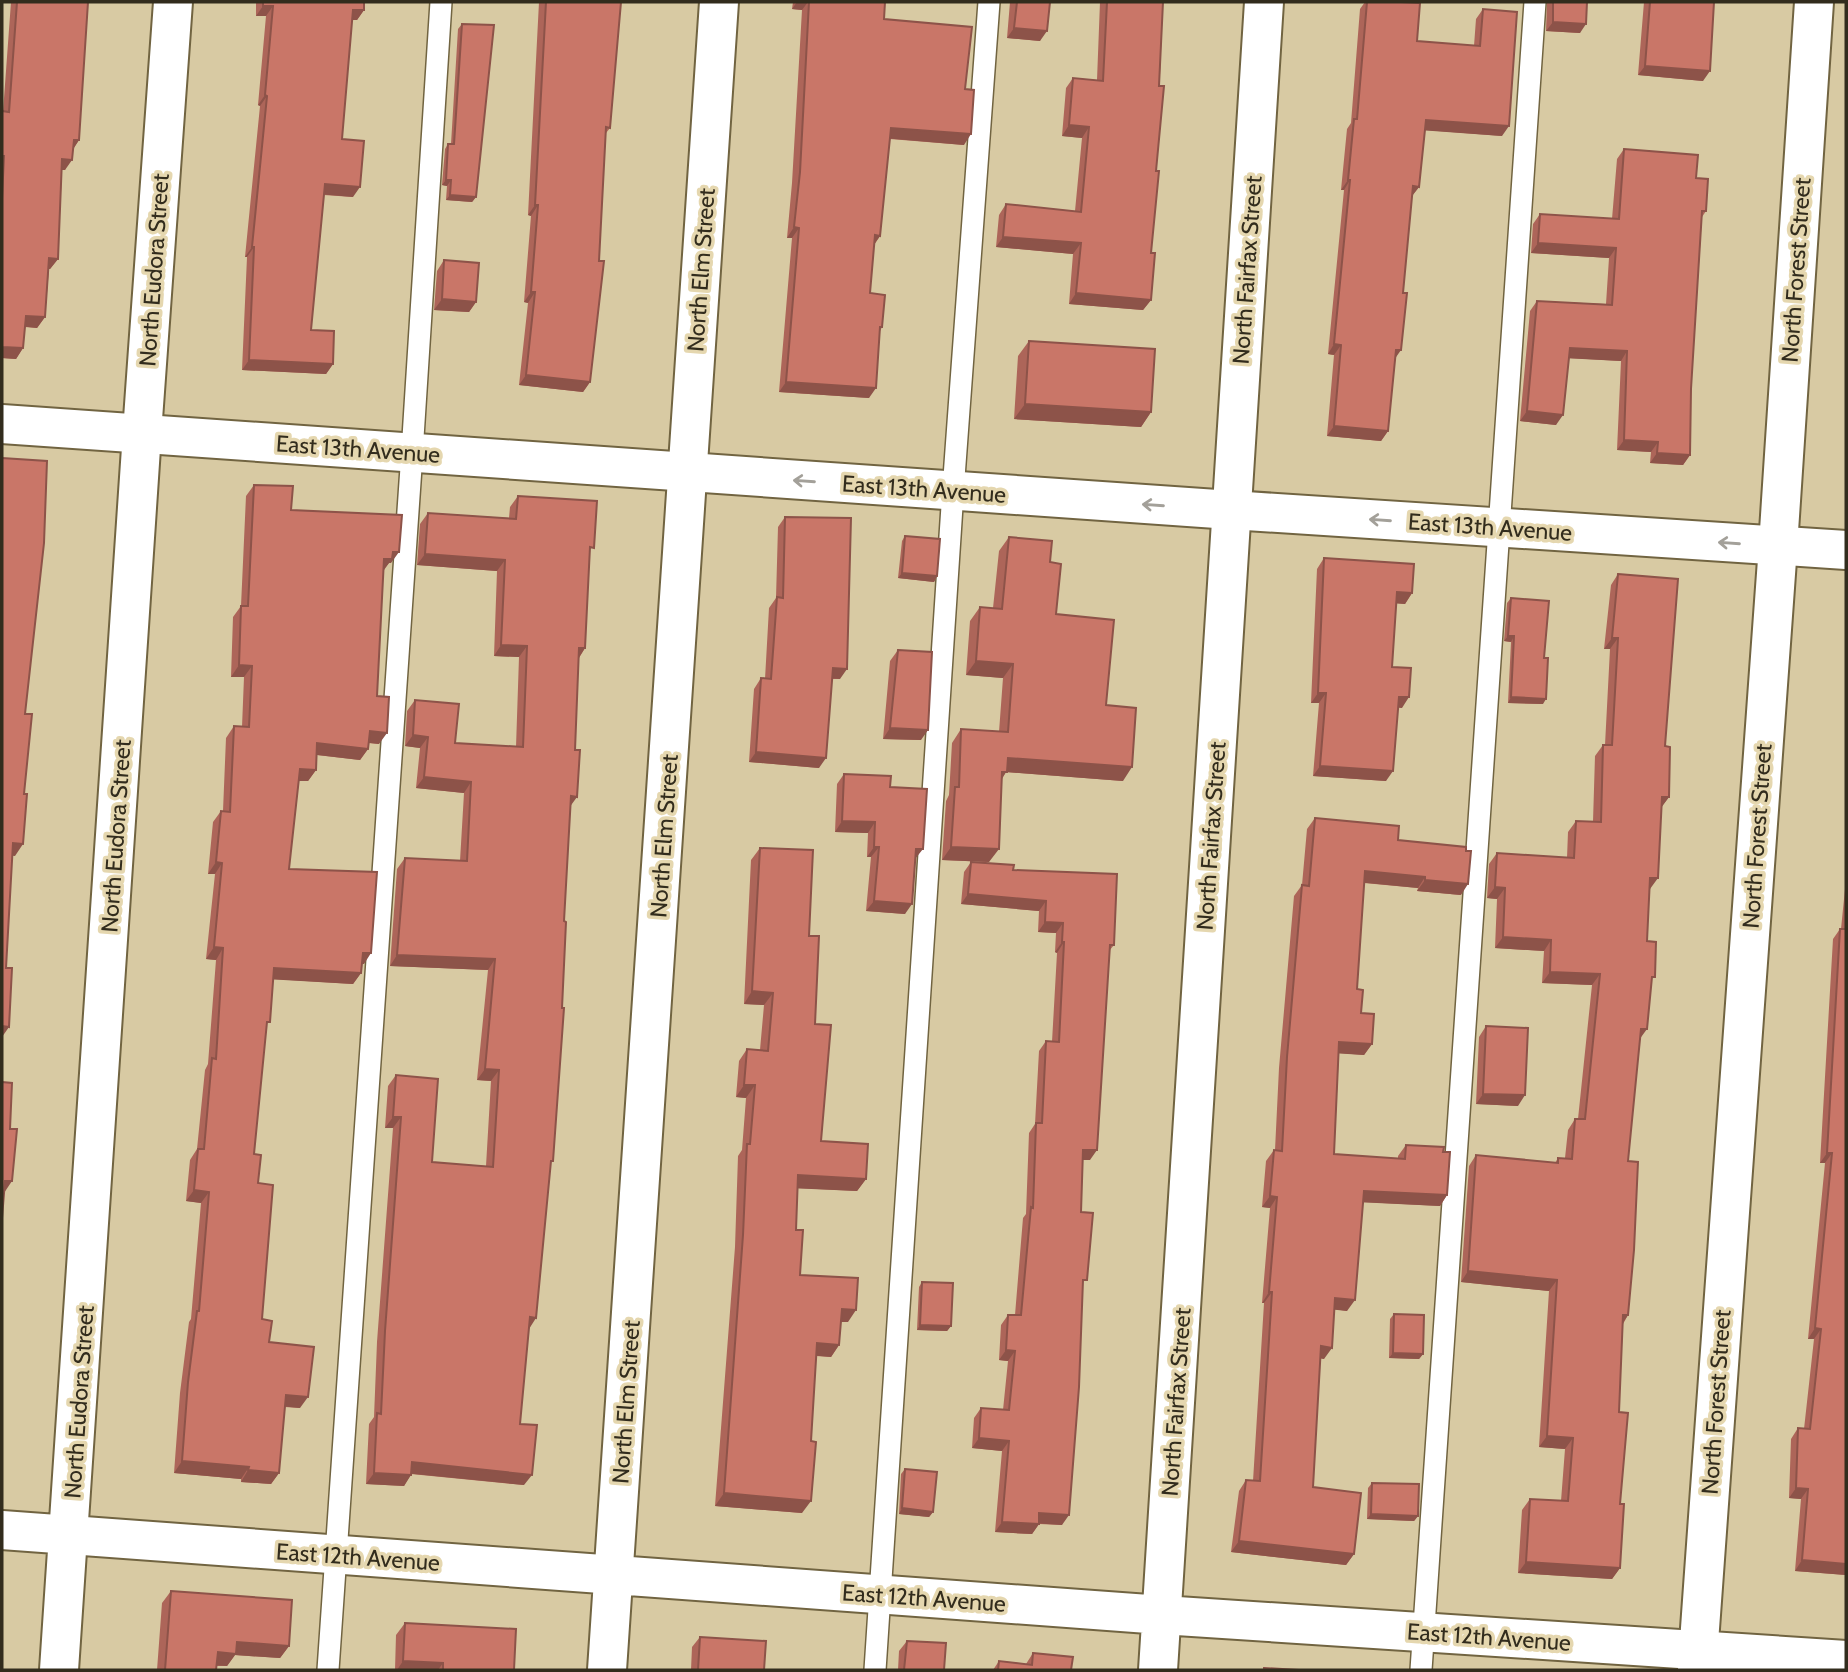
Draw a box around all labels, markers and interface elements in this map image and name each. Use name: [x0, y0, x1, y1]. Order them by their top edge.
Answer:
street label: North Eudora Street: [133, 172, 175, 367]
street label: North Fairfax Street: [1226, 175, 1268, 365]
street label: North Forest Street: [1776, 176, 1816, 363]
street label: North Elm Street: [681, 187, 721, 353]
street label: East 13th Avenue: [275, 429, 441, 469]
street label: East 13th Avenue: [841, 469, 1007, 509]
one-way arrow: [793, 474, 816, 487]
one-way arrow: [1142, 498, 1165, 511]
street label: East 13th Avenue: [1407, 507, 1573, 547]
one-way arrow: [1369, 513, 1392, 526]
one-way arrow: [1718, 536, 1741, 549]
street label: North Eudora Street: [95, 738, 137, 933]
street label: North Fairfax Street: [1190, 741, 1232, 931]
street label: North Forest Street: [1737, 742, 1777, 929]
street label: North Elm Street: [644, 753, 684, 919]
street label: North Eudora Street: [58, 1304, 100, 1499]
street label: North Fairfax Street: [1155, 1307, 1197, 1497]
street label: North Forest Street: [1696, 1308, 1736, 1495]
street label: North Elm Street: [606, 1319, 646, 1485]
street label: East 12th Avenue: [275, 1537, 441, 1577]
street label: East 12th Avenue: [841, 1578, 1007, 1618]
street label: East 12th Avenue: [1406, 1617, 1572, 1657]

